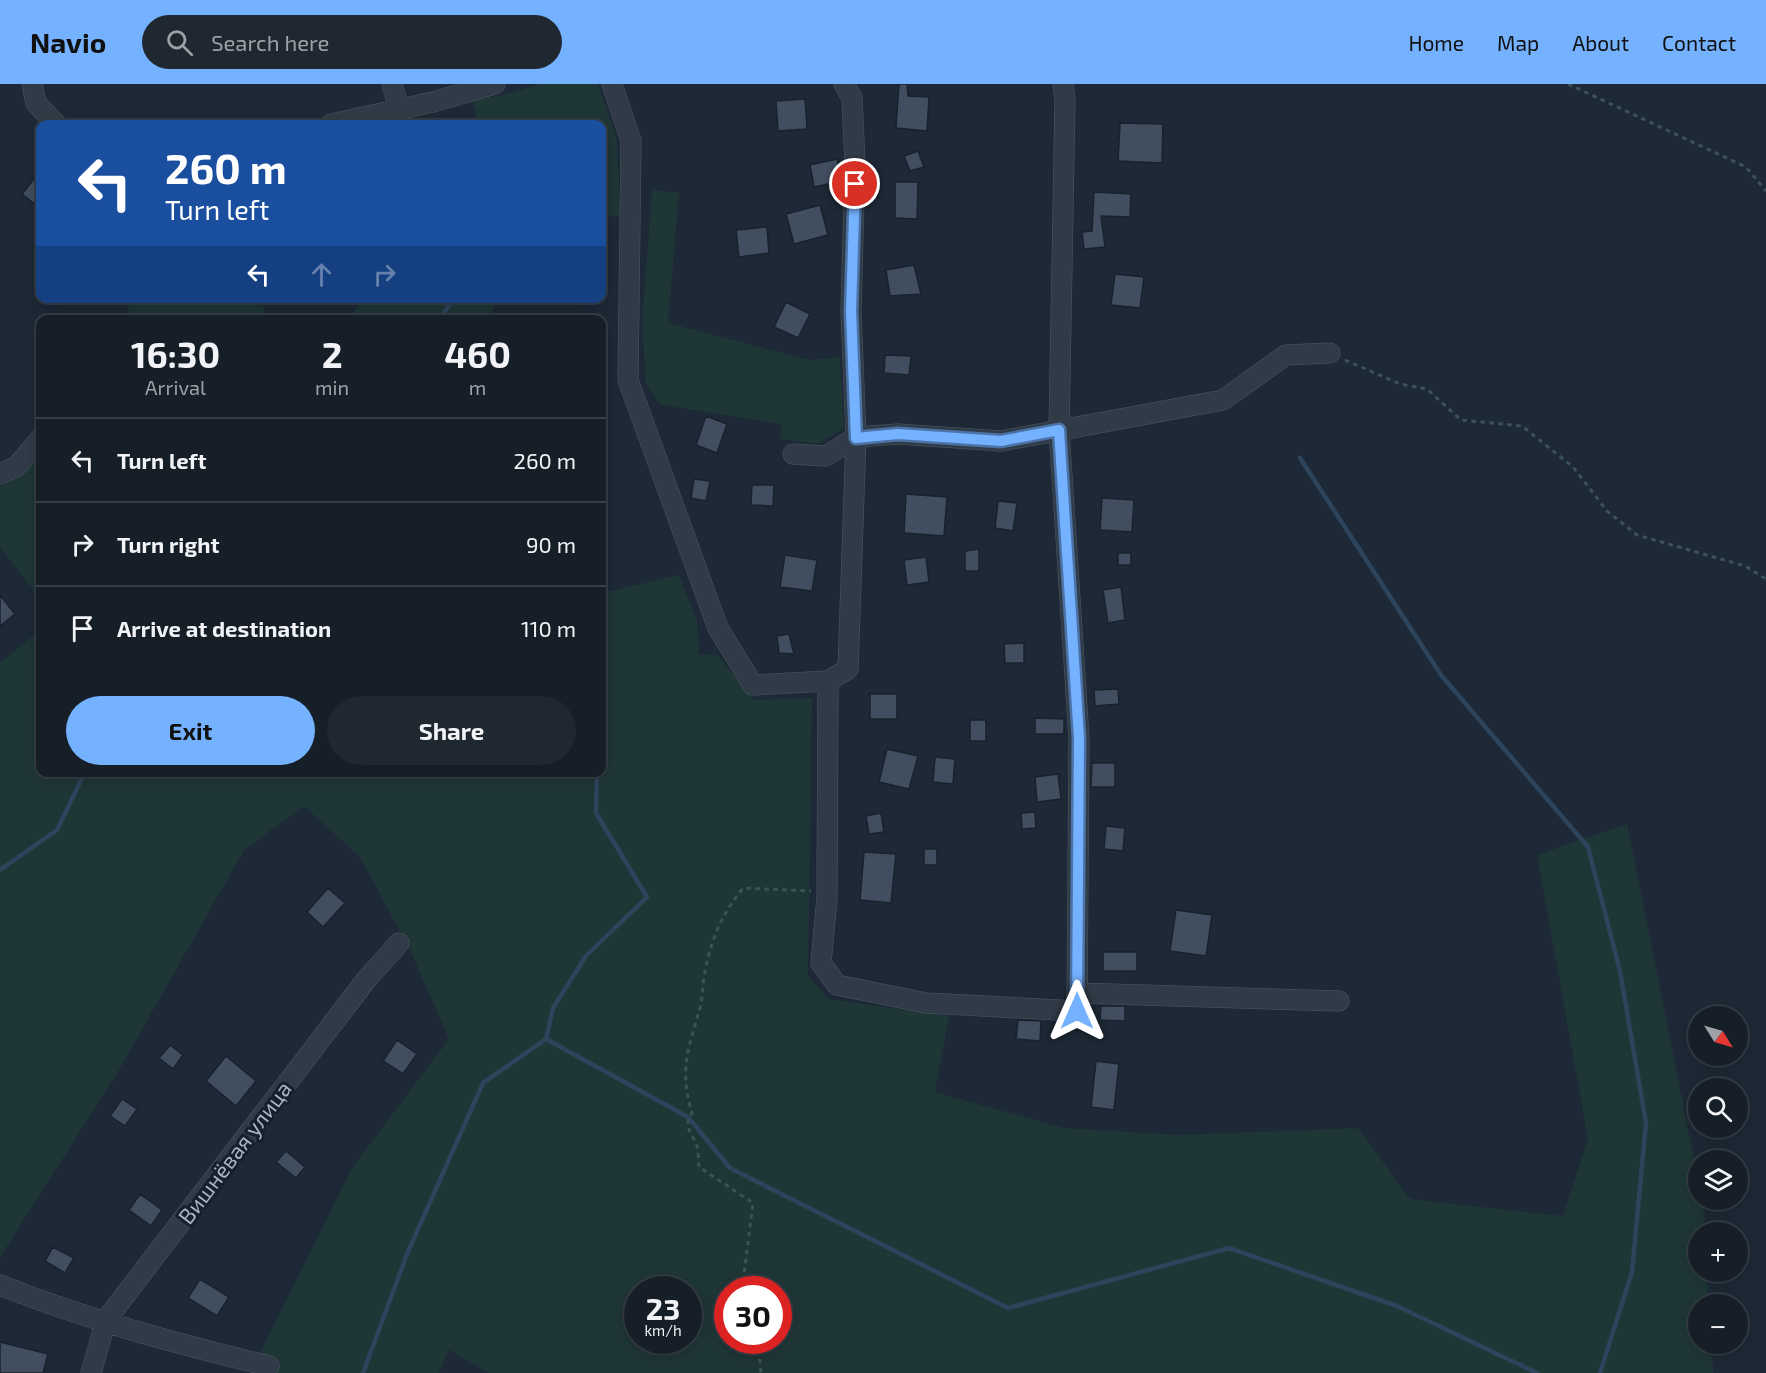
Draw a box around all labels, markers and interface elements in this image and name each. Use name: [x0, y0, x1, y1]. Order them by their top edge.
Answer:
search box: [142, 15, 562, 69]
text: Navio: [30, 25, 106, 59]
icon: search: [163, 26, 196, 59]
text: Search here: [211, 29, 329, 55]
text: Home: [1408, 30, 1464, 55]
text: Map: [1497, 30, 1539, 55]
text: About: [1572, 30, 1629, 55]
text: Contact: [1662, 30, 1736, 55]
text: 260 m: [165, 142, 287, 192]
icon: left: [66, 144, 144, 222]
pin: [829, 158, 880, 209]
icon: arrive: [838, 167, 871, 200]
text: Turn left: [165, 193, 269, 225]
icon: left: [242, 258, 275, 291]
icon: ahead: [305, 258, 338, 291]
icon: right: [368, 258, 401, 291]
text: 16:30: [131, 332, 220, 375]
text: 2: [322, 332, 343, 375]
text: 460: [444, 332, 511, 375]
text: Arrival: [145, 375, 206, 399]
text: min: [315, 375, 349, 399]
text: m: [469, 375, 486, 399]
icon: left: [66, 444, 99, 477]
text: Turn left: [117, 447, 206, 473]
text: 260 m: [514, 447, 576, 473]
icon: right: [66, 528, 99, 561]
text: Turn right: [117, 531, 219, 557]
text: 90 m: [526, 531, 576, 557]
icon: arrive: [66, 612, 99, 645]
text: Arrive at destination: [117, 615, 331, 641]
text: 110 m: [521, 615, 576, 641]
button: Exit: [66, 696, 315, 765]
button: Share: [327, 696, 576, 765]
position arrow: [1045, 979, 1109, 1043]
north arrow: [1688, 1006, 1748, 1066]
map controls: [1688, 1006, 1748, 1354]
street label: Вишнёвая улица: [172, 1076, 297, 1229]
button: search: [1688, 1078, 1748, 1138]
button: layers: [1688, 1150, 1748, 1210]
button: +: [1688, 1222, 1748, 1282]
speed limit sign: 30: [714, 1276, 792, 1354]
text: 23: [646, 1290, 680, 1326]
button: −: [1688, 1294, 1748, 1354]
text: km/h: [644, 1321, 682, 1339]

